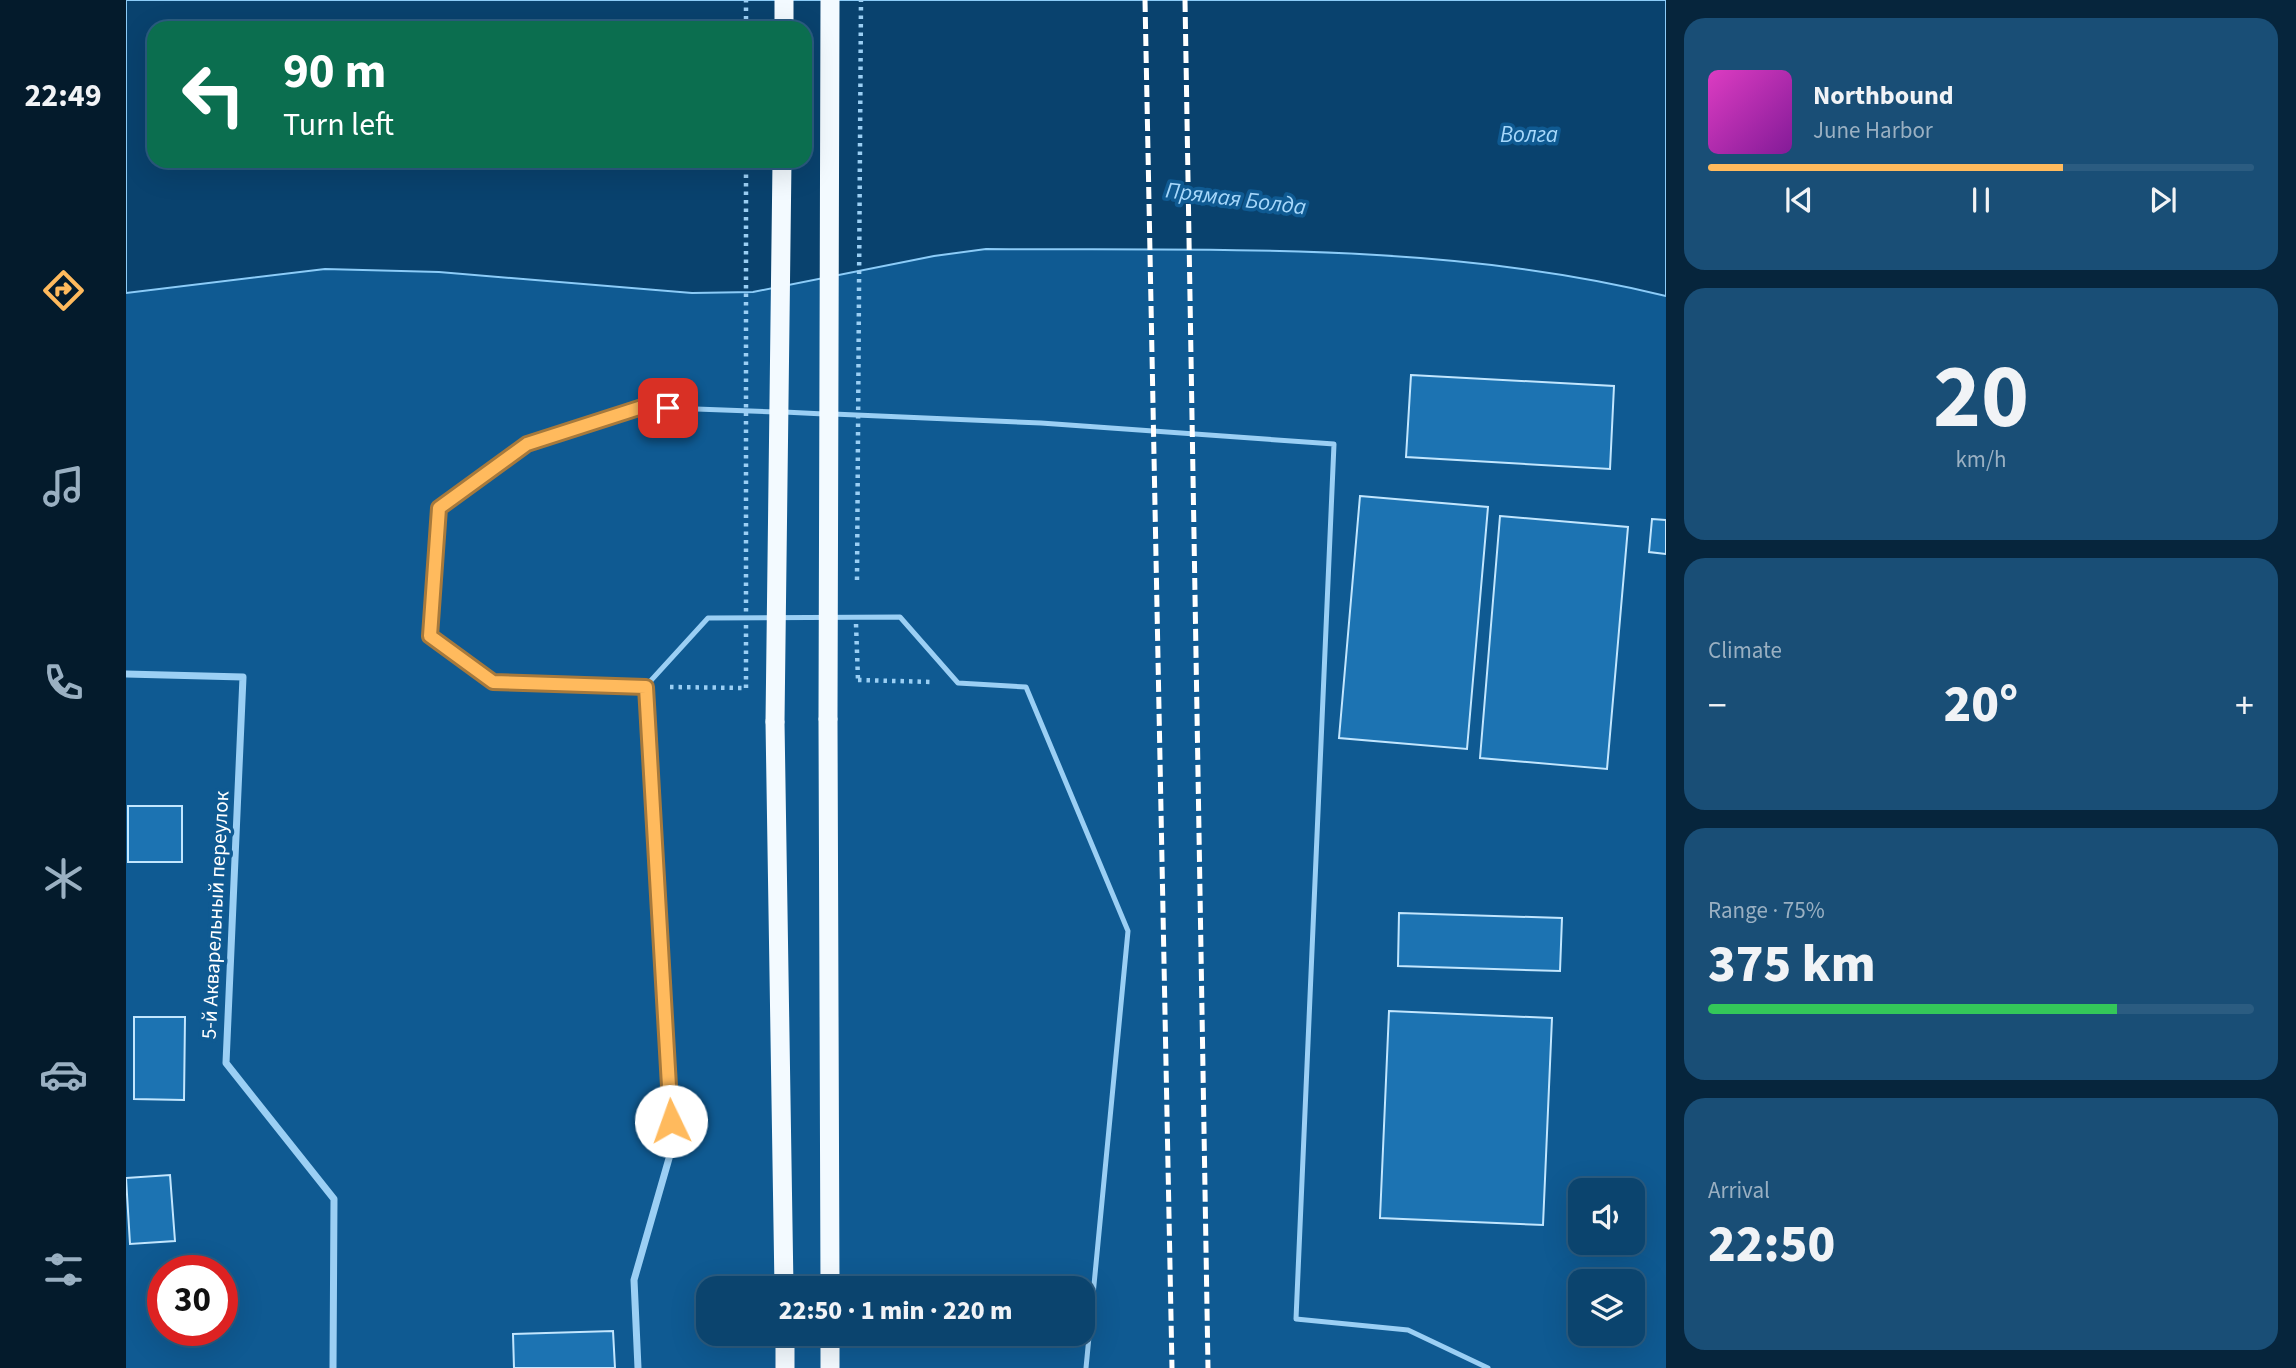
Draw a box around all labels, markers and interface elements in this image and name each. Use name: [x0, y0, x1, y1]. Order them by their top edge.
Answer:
text: 90 m: [283, 37, 387, 107]
icon: left: [168, 49, 259, 140]
text: 22:49: [24, 73, 102, 119]
text: Northbound: [1813, 77, 1954, 114]
text: Turn left: [283, 102, 394, 148]
text: June Harbor: [1813, 114, 1933, 147]
water label: Волга: [1500, 118, 1558, 151]
water label: Прямая Болда: [1164, 174, 1308, 223]
icon: previous: [1780, 181, 1818, 219]
icon: pause: [1962, 181, 2000, 219]
icon: next: [2144, 181, 2182, 219]
icon: directions: [39, 266, 88, 315]
text: 20: [1933, 333, 2029, 462]
pin: [638, 378, 698, 438]
icon: arrive: [649, 389, 687, 427]
text: km/h: [1955, 443, 2007, 476]
icon: music: [39, 462, 88, 511]
text: Climate: [1708, 634, 1782, 667]
icon: phone: [39, 658, 88, 707]
text: 20°: [1944, 668, 2018, 742]
text: −: [1708, 679, 1727, 733]
text: +: [2235, 679, 2254, 733]
street label: 5-й Акварельный переулок: [194, 790, 237, 1040]
icon: climate: [39, 854, 88, 903]
text: Range · 75%: [1708, 894, 1825, 927]
text: 375 km: [1708, 928, 1876, 1002]
icon: car: [39, 1050, 88, 1099]
position arrow: [634, 1084, 708, 1158]
text: Arrival: [1708, 1174, 1770, 1207]
map controls: [1568, 1178, 1645, 1346]
button: sound: [1568, 1178, 1645, 1255]
text: 22:50: [1708, 1208, 1835, 1282]
icon: filters: [39, 1245, 88, 1294]
speed limit sign: 30: [147, 1255, 238, 1346]
button: layers: [1568, 1269, 1645, 1346]
text: 22:50 · 1 min · 220 m: [779, 1292, 1012, 1329]

